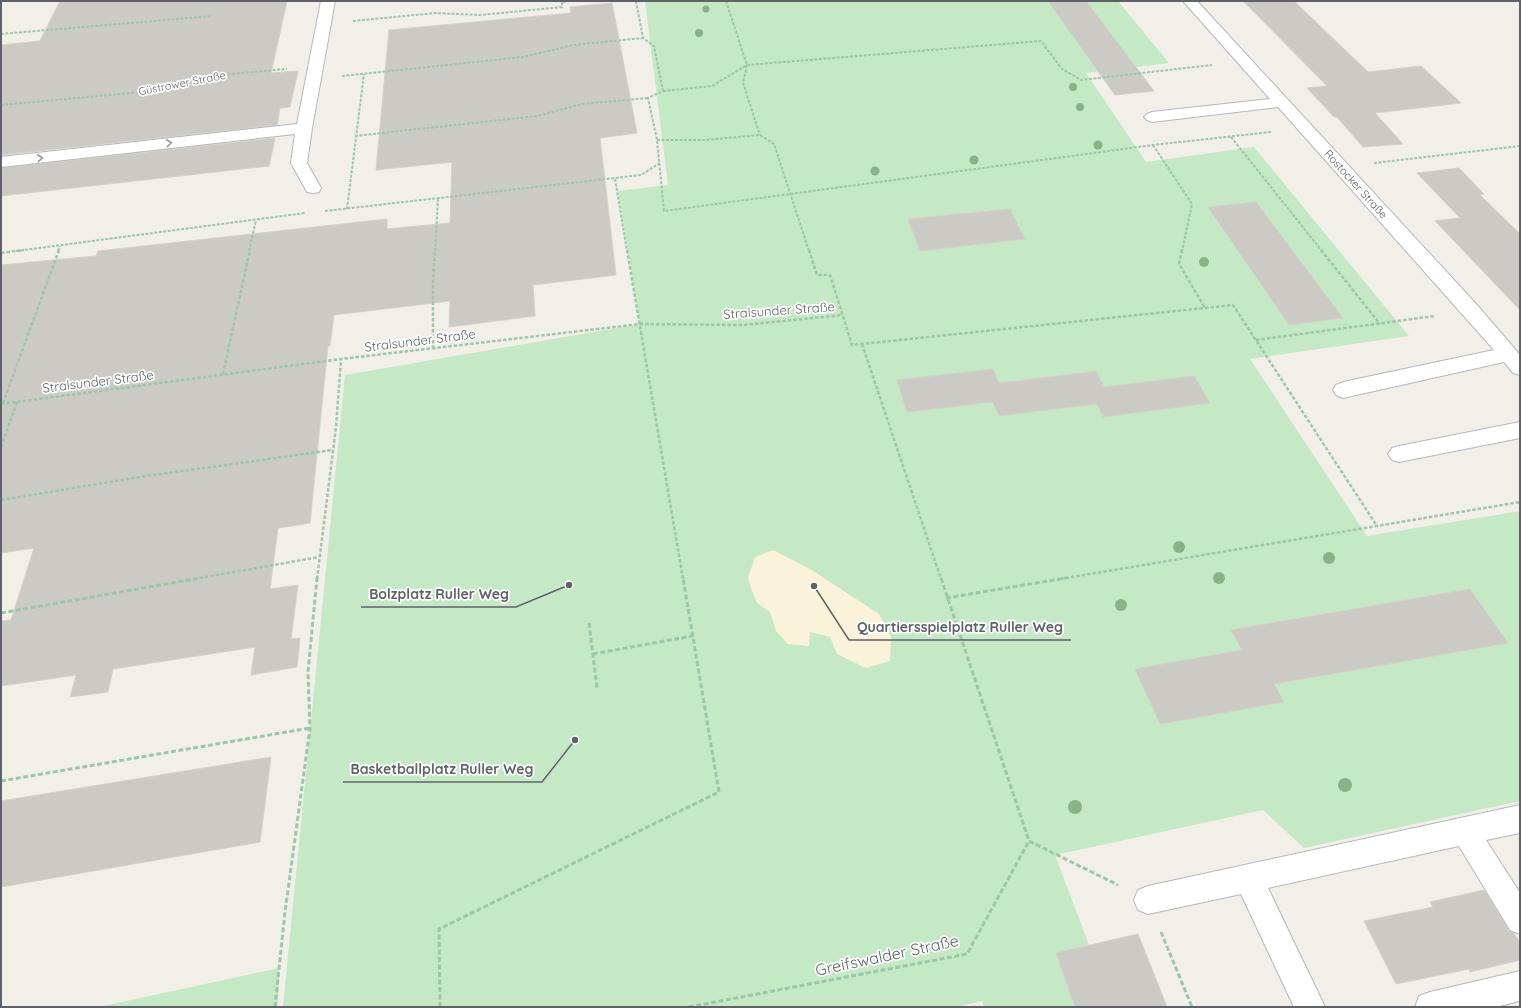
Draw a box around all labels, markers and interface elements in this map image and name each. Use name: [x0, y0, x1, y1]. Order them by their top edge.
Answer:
street label: Güstrower Straße: [137, 68, 227, 98]
one-way arrow: [166, 139, 172, 148]
street label: Rostocker Straße: [1321, 147, 1391, 221]
one-way arrow: [37, 154, 43, 163]
street label: Stralsunder Straße: [723, 298, 835, 322]
street label: Stralsunder Straße: [363, 325, 477, 355]
street label: Stralsunder Straße: [41, 366, 155, 396]
callout: Bolzplatz Ruller Weg: [361, 581, 516, 607]
text: Bolzplatz Ruller Weg: [369, 585, 509, 603]
callout: Quartiersspielplatz Ruller Weg: [849, 614, 1071, 640]
text: Quartiersspielplatz Ruller Weg: [857, 618, 1063, 636]
callout: Basketballplatz Ruller Weg: [343, 756, 542, 782]
text: Basketballplatz Ruller Weg: [351, 760, 533, 778]
street label: Greifswalder Straße: [813, 930, 961, 980]

